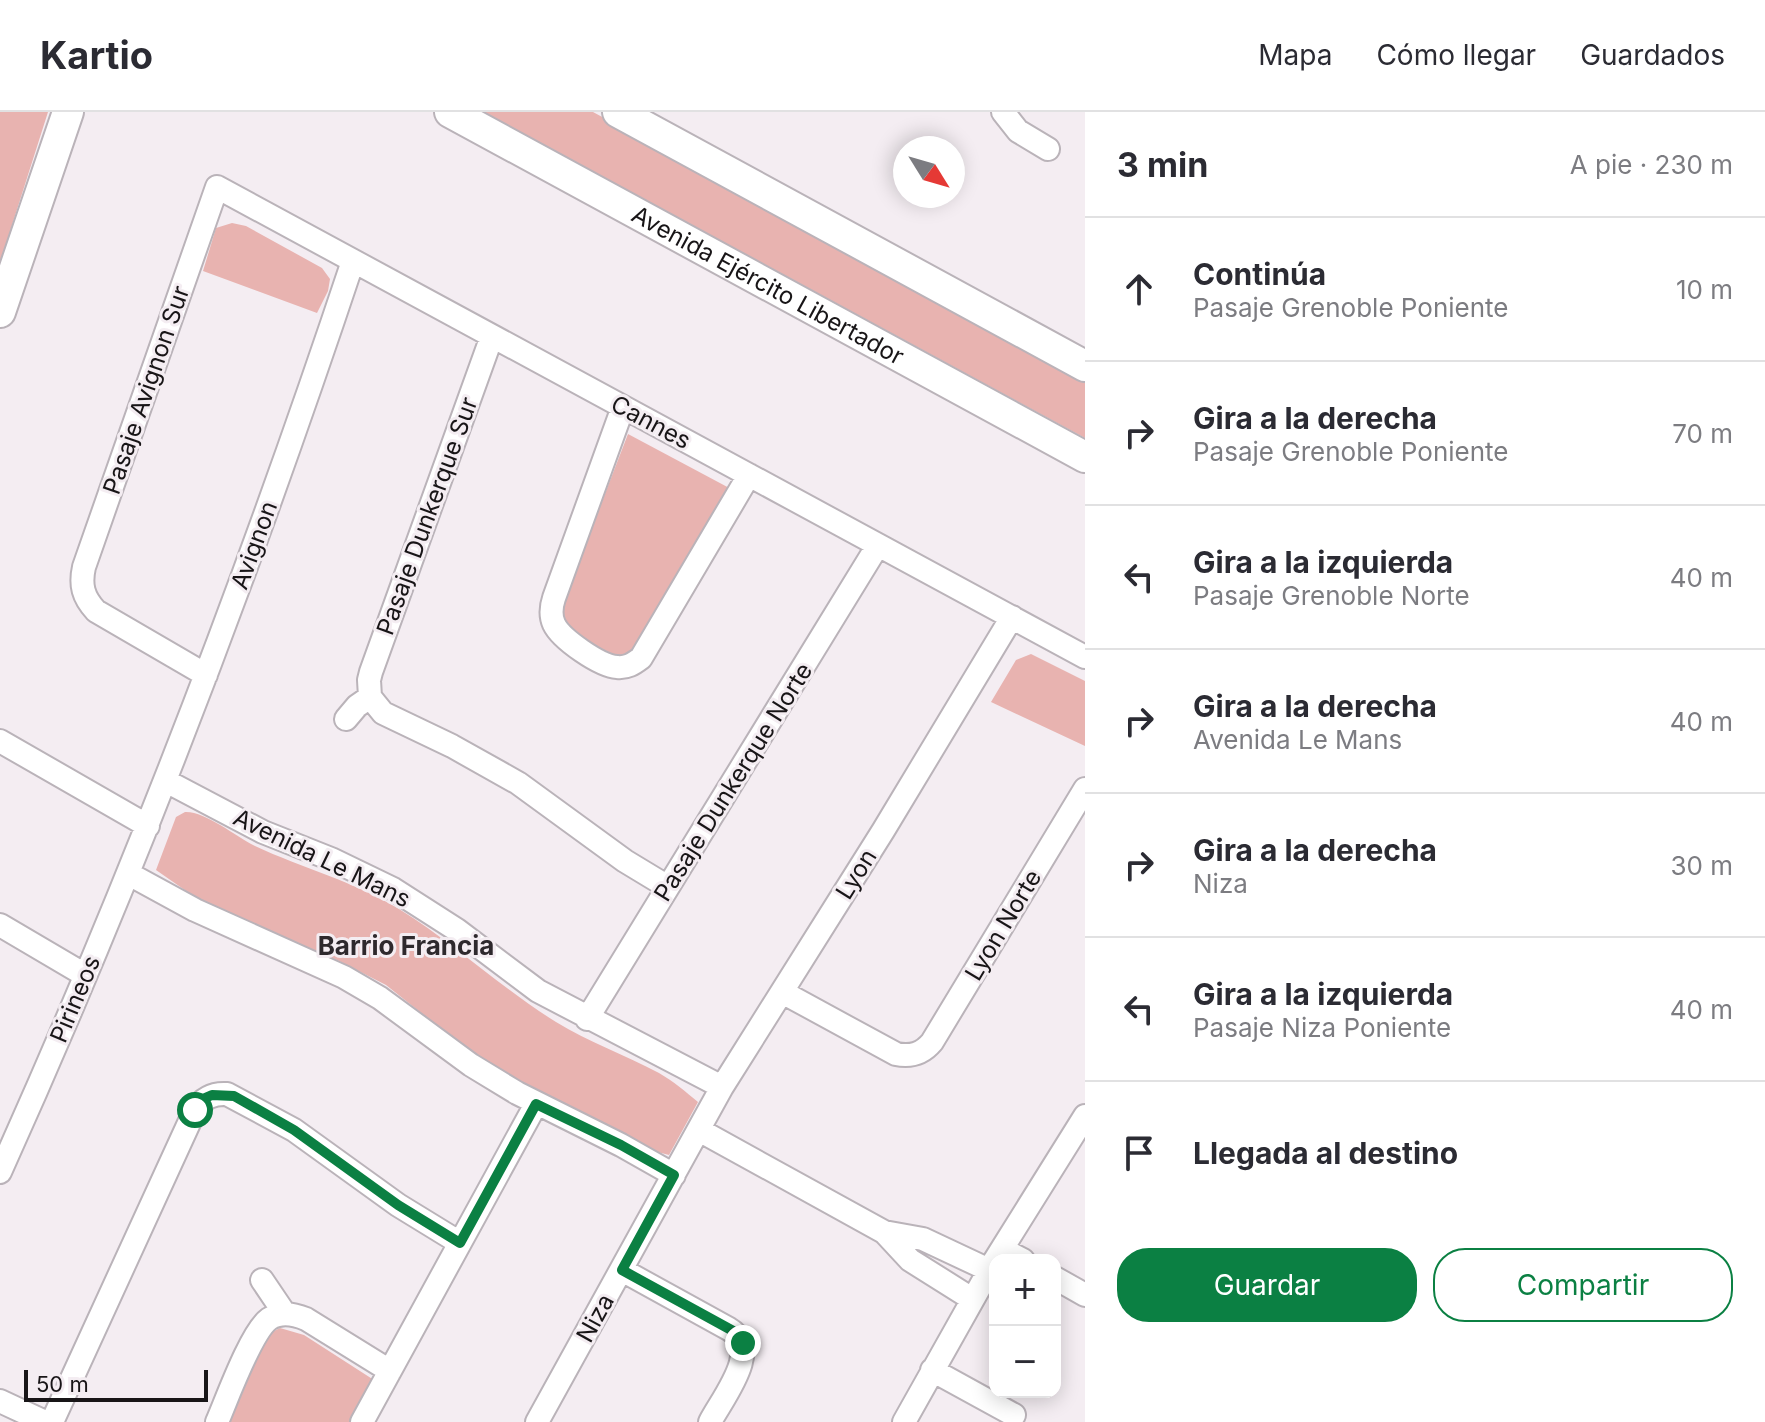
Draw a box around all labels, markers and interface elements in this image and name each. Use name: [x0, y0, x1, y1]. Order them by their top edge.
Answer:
text: Kartio: [40, 32, 153, 78]
text: Mapa: [1258, 38, 1332, 72]
text: Cómo llegar: [1376, 38, 1536, 72]
text: Guardados: [1580, 38, 1725, 72]
north arrow: [893, 136, 965, 208]
text: 3 min: [1117, 144, 1208, 185]
text: A pie · 230 m: [1570, 149, 1733, 180]
street label: Avenida Ejército Libertador: [627, 199, 909, 370]
text: Continúa: [1193, 256, 1326, 292]
icon: ahead: [1117, 267, 1161, 311]
text: 10 m: [1676, 274, 1733, 305]
street label: Pasaje Avignon Sur: [97, 282, 195, 498]
text: Pasaje Grenoble Poniente: [1193, 292, 1509, 323]
street label: Cannes: [606, 389, 696, 455]
street label: Pasaje Dunkerque Sur: [370, 393, 484, 639]
text: Gira a la derecha: [1193, 400, 1437, 436]
icon: right: [1117, 411, 1161, 455]
text: 70 m: [1672, 418, 1733, 449]
text: Pasaje Grenoble Poniente: [1193, 436, 1509, 467]
street label: Avignon: [225, 497, 283, 593]
text: Gira a la izquierda: [1193, 544, 1453, 580]
icon: left: [1117, 555, 1161, 599]
text: 40 m: [1670, 562, 1733, 593]
text: Pasaje Grenoble Norte: [1193, 580, 1470, 611]
street label: Pasaje Dunkerque Norte: [648, 657, 818, 907]
text: Gira a la derecha: [1193, 688, 1437, 724]
icon: right: [1117, 699, 1161, 743]
text: 40 m: [1670, 706, 1733, 737]
text: Avenida Le Mans: [1193, 724, 1402, 755]
street label: Avenida Le Mans: [229, 803, 415, 913]
text: Gira a la derecha: [1193, 832, 1437, 868]
icon: right: [1117, 843, 1161, 887]
street label: Lyon: [830, 844, 882, 904]
text: 30 m: [1670, 850, 1733, 881]
street label: Lyon Norte: [959, 864, 1047, 986]
text: Niza: [1193, 868, 1248, 899]
district label: Barrio Francia: [318, 930, 494, 961]
street label: Pirineos: [44, 951, 106, 1047]
text: Gira a la izquierda: [1193, 976, 1453, 1012]
icon: left: [1117, 987, 1161, 1031]
text: 40 m: [1670, 994, 1733, 1025]
text: Pasaje Niza Poniente: [1193, 1012, 1451, 1043]
route start: [177, 1092, 213, 1128]
icon: arrive: [1117, 1131, 1161, 1175]
text: Llegada al destino: [1193, 1135, 1458, 1171]
button: Guardar: [1117, 1248, 1417, 1322]
button: Compartir: [1433, 1248, 1733, 1322]
map controls: [989, 1254, 1061, 1398]
button: +: [989, 1254, 1061, 1326]
street label: Niza: [570, 1289, 620, 1347]
route end: [725, 1325, 761, 1361]
button: −: [989, 1326, 1061, 1398]
scale bar: [24, 1366, 208, 1402]
text: 50 m: [36, 1371, 89, 1397]

